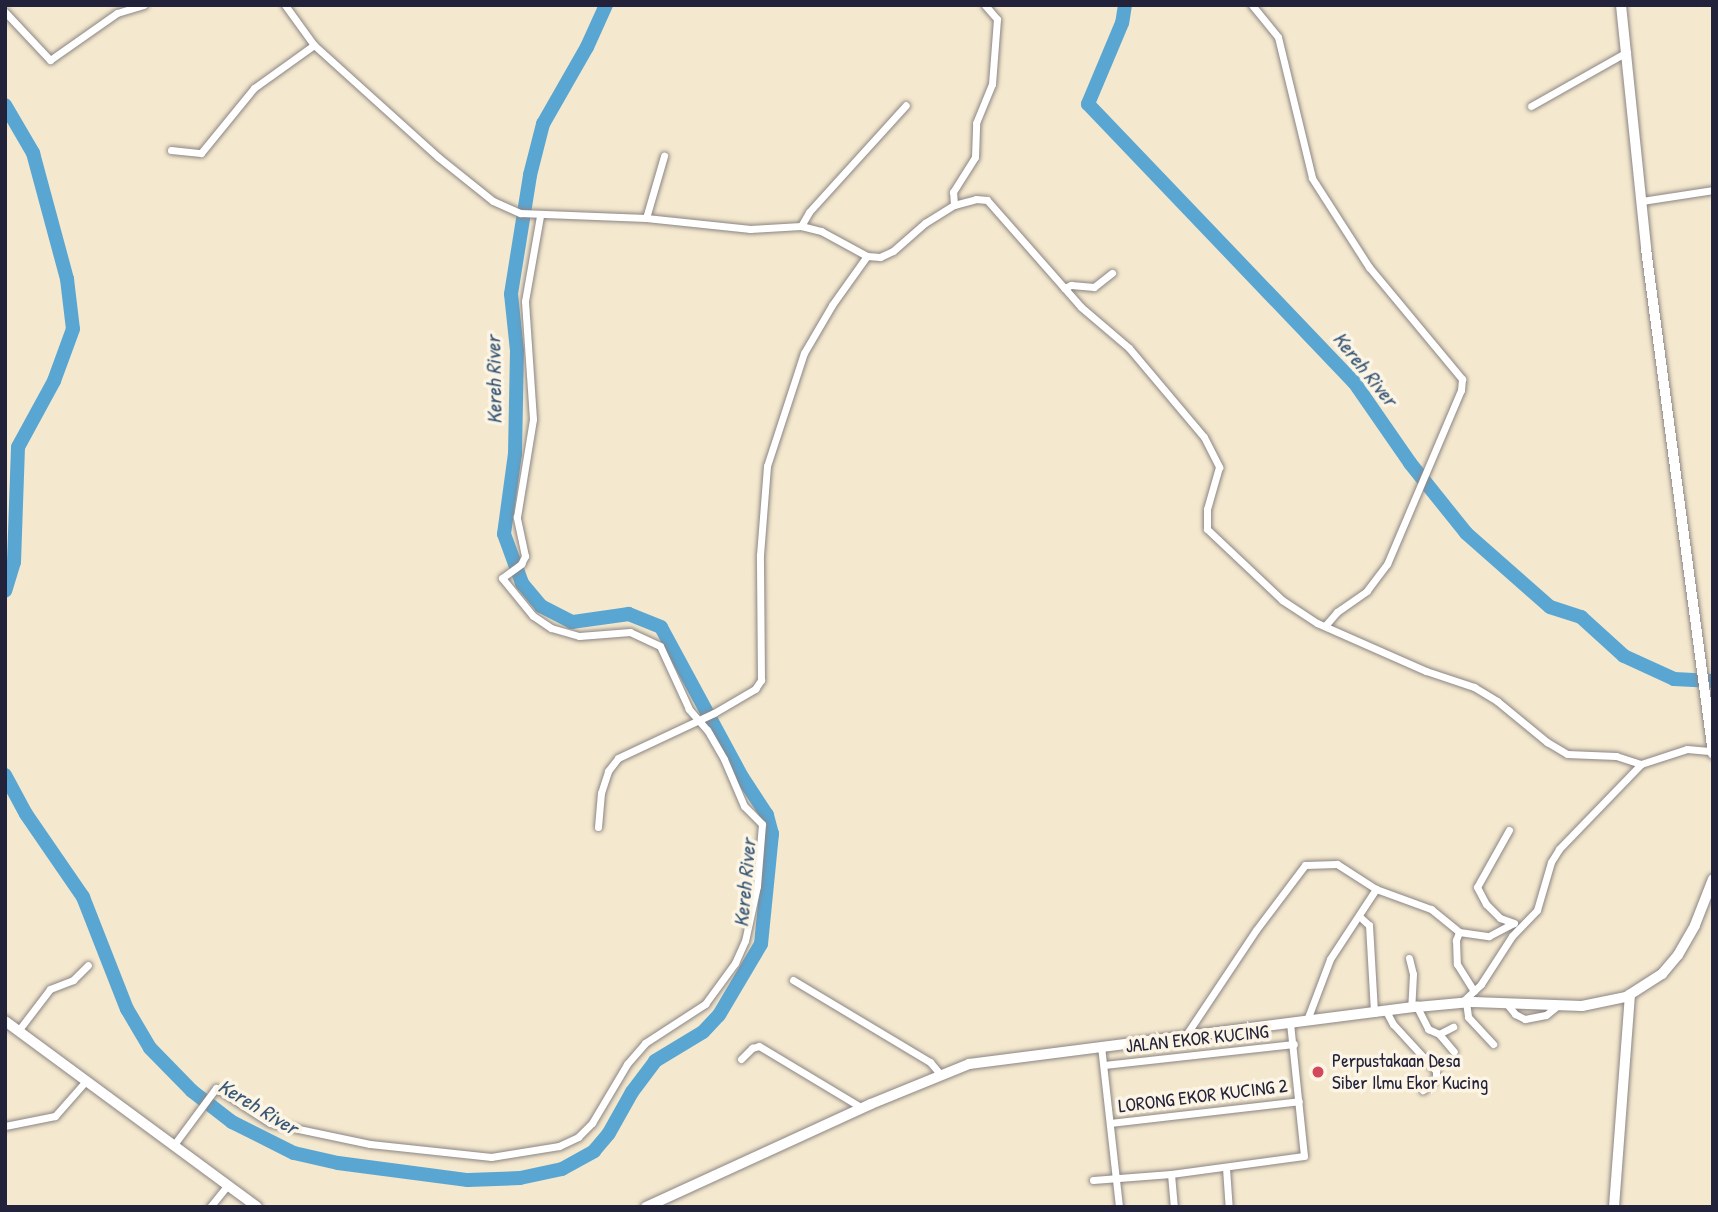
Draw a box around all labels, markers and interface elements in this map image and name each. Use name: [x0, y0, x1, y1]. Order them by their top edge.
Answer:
water label: Kereh River: [1327, 327, 1403, 411]
water label: Kereh River: [481, 336, 507, 424]
water label: Kereh River: [729, 838, 761, 928]
street label: JALAN EKOR KUCING: [1124, 1020, 1270, 1058]
place label: Perpustakaan Desa Siber Ilmu Ekor Kucing: [1332, 1050, 1488, 1094]
marker: Perpustakaan Desa Siber Ilmu Ekor Kucing: [1310, 1064, 1326, 1080]
water label: Kereh River: [214, 1073, 302, 1141]
street label: LORONG EKOR KUCING 2: [1117, 1074, 1289, 1118]

